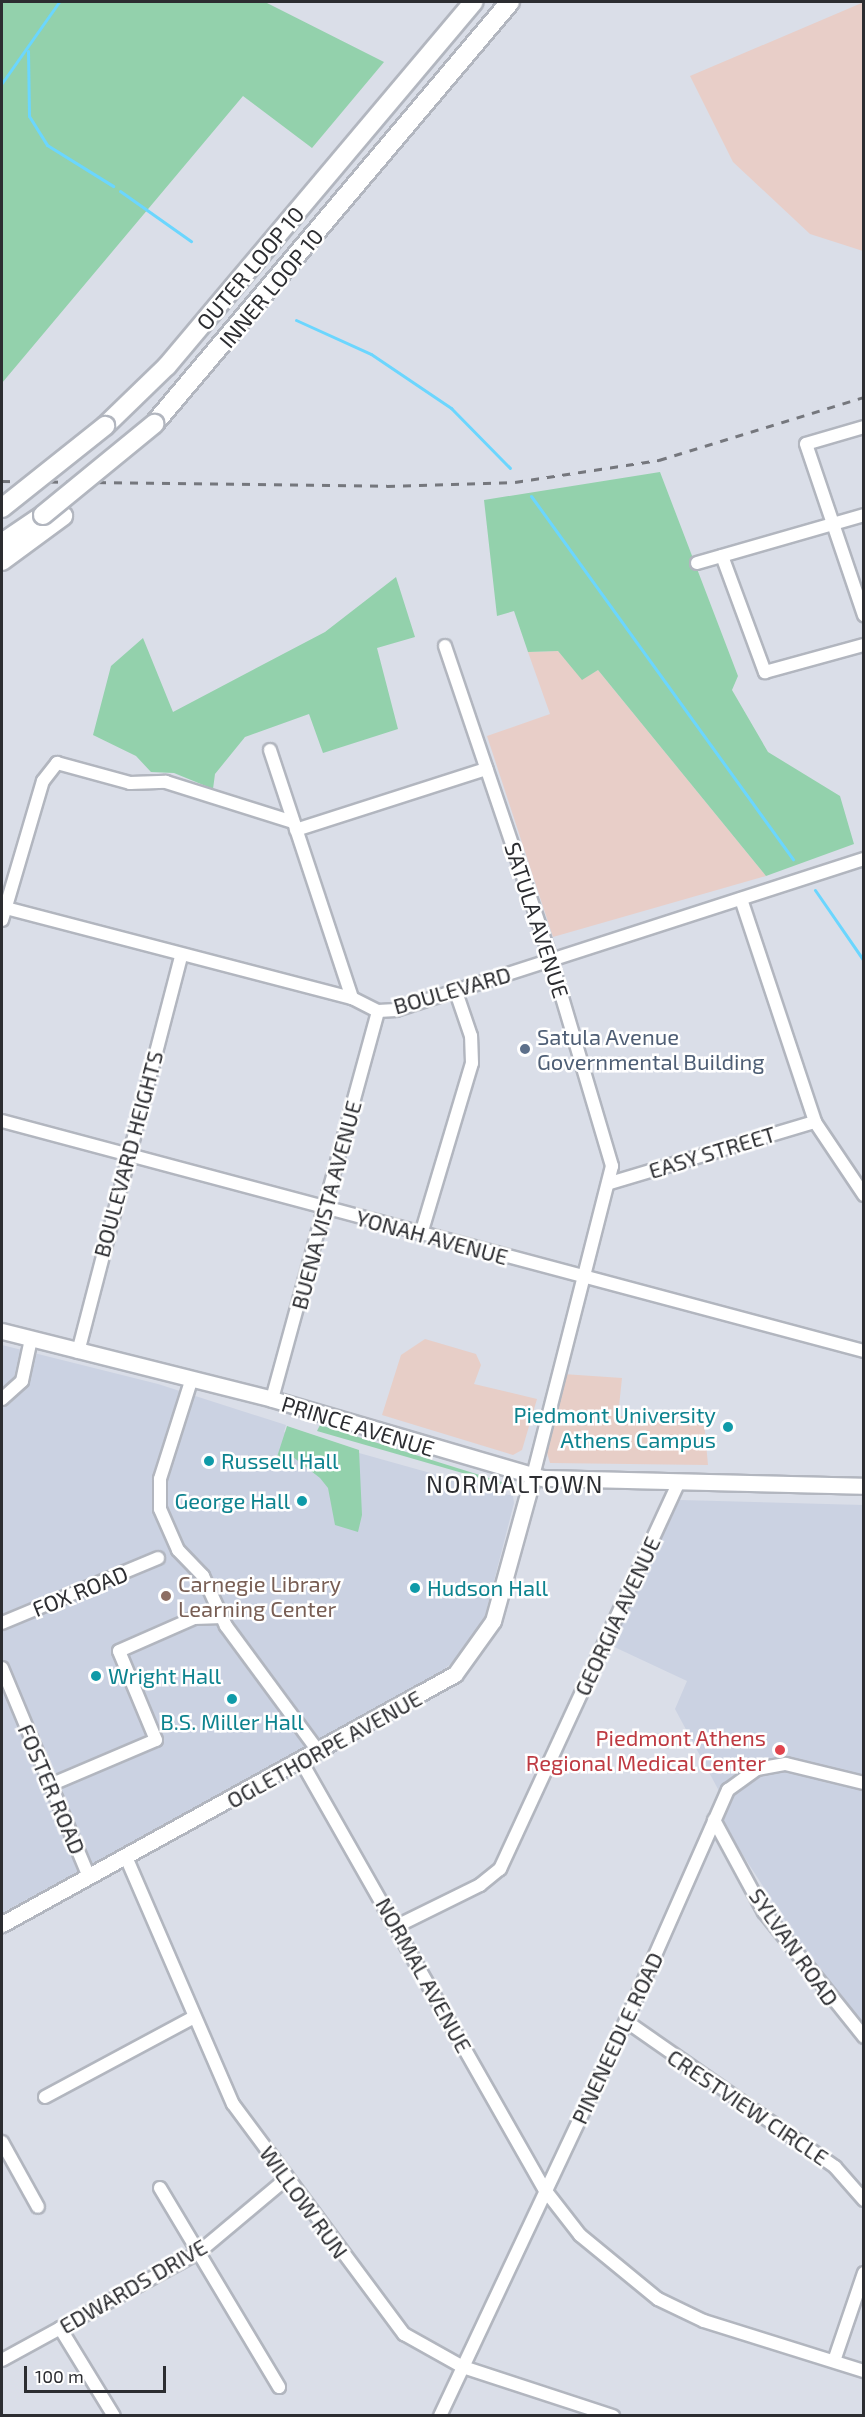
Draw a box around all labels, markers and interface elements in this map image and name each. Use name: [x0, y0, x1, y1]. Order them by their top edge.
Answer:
street label: OUTER LOOP 10: [191, 201, 309, 335]
street label: INNER LOOP 10: [213, 223, 329, 353]
street label: SATULA AVENUE: [499, 838, 575, 1002]
street label: BOULEVARD: [390, 961, 514, 1019]
place label: Satula Avenue Governmental Building: [537, 1023, 765, 1074]
marker: Satula Avenue Governmental Building: [518, 1042, 532, 1056]
street label: BOULEVARD HEIGHTS: [88, 1048, 168, 1260]
street label: BUENA VISTA AVENUE: [285, 1097, 367, 1313]
street label: EASY STREET: [645, 1120, 779, 1184]
street label: YONAH AVENUE: [353, 1204, 511, 1270]
street label: PRINCE AVENUE: [278, 1390, 438, 1462]
place label: Piedmont University Athens Campus: [514, 1401, 716, 1452]
marker: Piedmont University Athens Campus: [721, 1420, 735, 1434]
place label: Russell Hall: [221, 1448, 339, 1474]
marker: Russell Hall: [202, 1454, 216, 1468]
district label: NORMALTOWN: [426, 1470, 604, 1498]
place label: George Hall: [174, 1488, 290, 1514]
marker: George Hall: [295, 1494, 309, 1508]
street label: GEORGIA AVENUE: [568, 1532, 666, 1700]
street label: FOX ROAD: [28, 1560, 132, 1622]
place label: Carnegie Library Learning Center: [178, 1570, 341, 1622]
place label: Hudson Hall: [427, 1575, 548, 1601]
marker: Hudson Hall: [408, 1581, 422, 1595]
marker: Carnegie Library Learning Center: [159, 1589, 173, 1603]
place label: Wright Hall: [108, 1663, 221, 1689]
marker: Wright Hall: [89, 1669, 103, 1683]
street label: OGLETHORPE AVENUE: [222, 1684, 426, 1814]
marker: B.S. Miller Hall: [225, 1692, 239, 1706]
place label: B.S. Miller Hall: [160, 1709, 304, 1735]
street label: FOSTER ROAD: [13, 1720, 91, 1858]
place label: Piedmont Athens Regional Medical Center: [525, 1724, 766, 1776]
marker: Piedmont Athens Regional Medical Center: [771, 1741, 789, 1759]
street label: SYLVAN ROAD: [744, 1883, 844, 2011]
street label: NORMAL AVENUE: [370, 1892, 478, 2058]
street label: PINENEEDLE ROAD: [566, 1948, 668, 2128]
street label: CRESTVIEW CIRCLE: [662, 2043, 834, 2171]
street label: WILLOW RUN: [254, 2140, 354, 2264]
street label: EDWARDS DRIVE: [54, 2233, 212, 2339]
scale bar: [27, 2354, 170, 2392]
text: 100 m: [35, 2365, 84, 2387]

